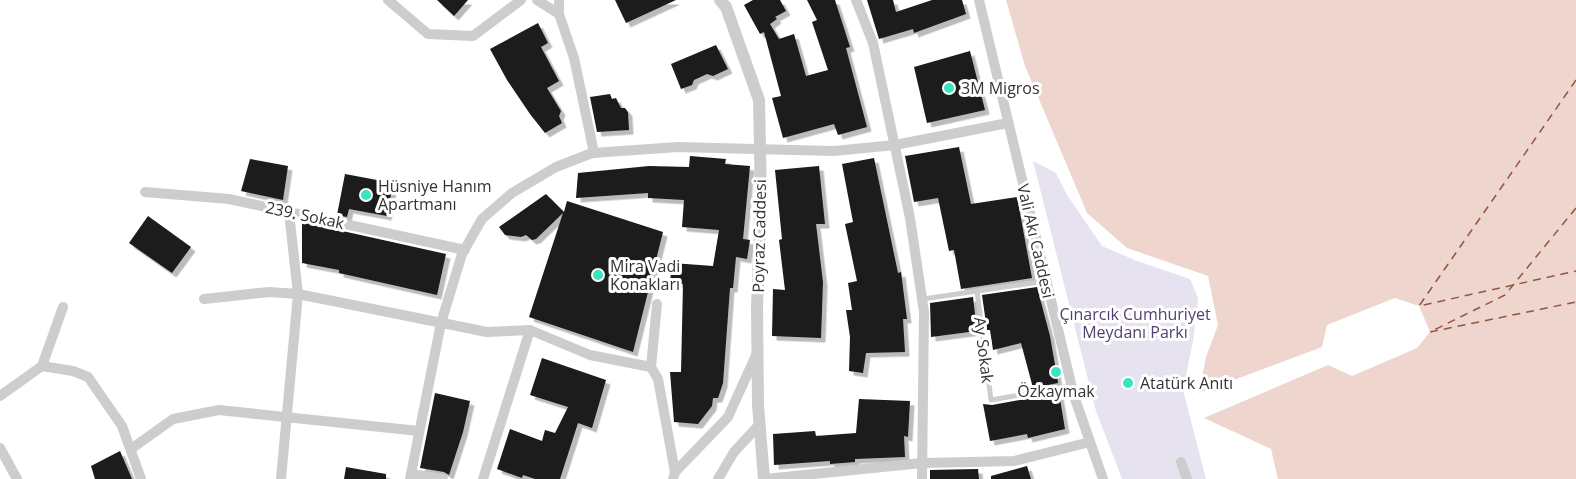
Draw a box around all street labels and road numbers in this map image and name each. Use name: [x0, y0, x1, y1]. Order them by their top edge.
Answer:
street label: Poyraz Caddesi: [747, 179, 771, 293]
street label: Vali Akı Caddesi: [1012, 182, 1060, 300]
street label: 239. Sokak: [264, 196, 347, 234]
street label: Ay Sokak: [969, 316, 999, 385]

